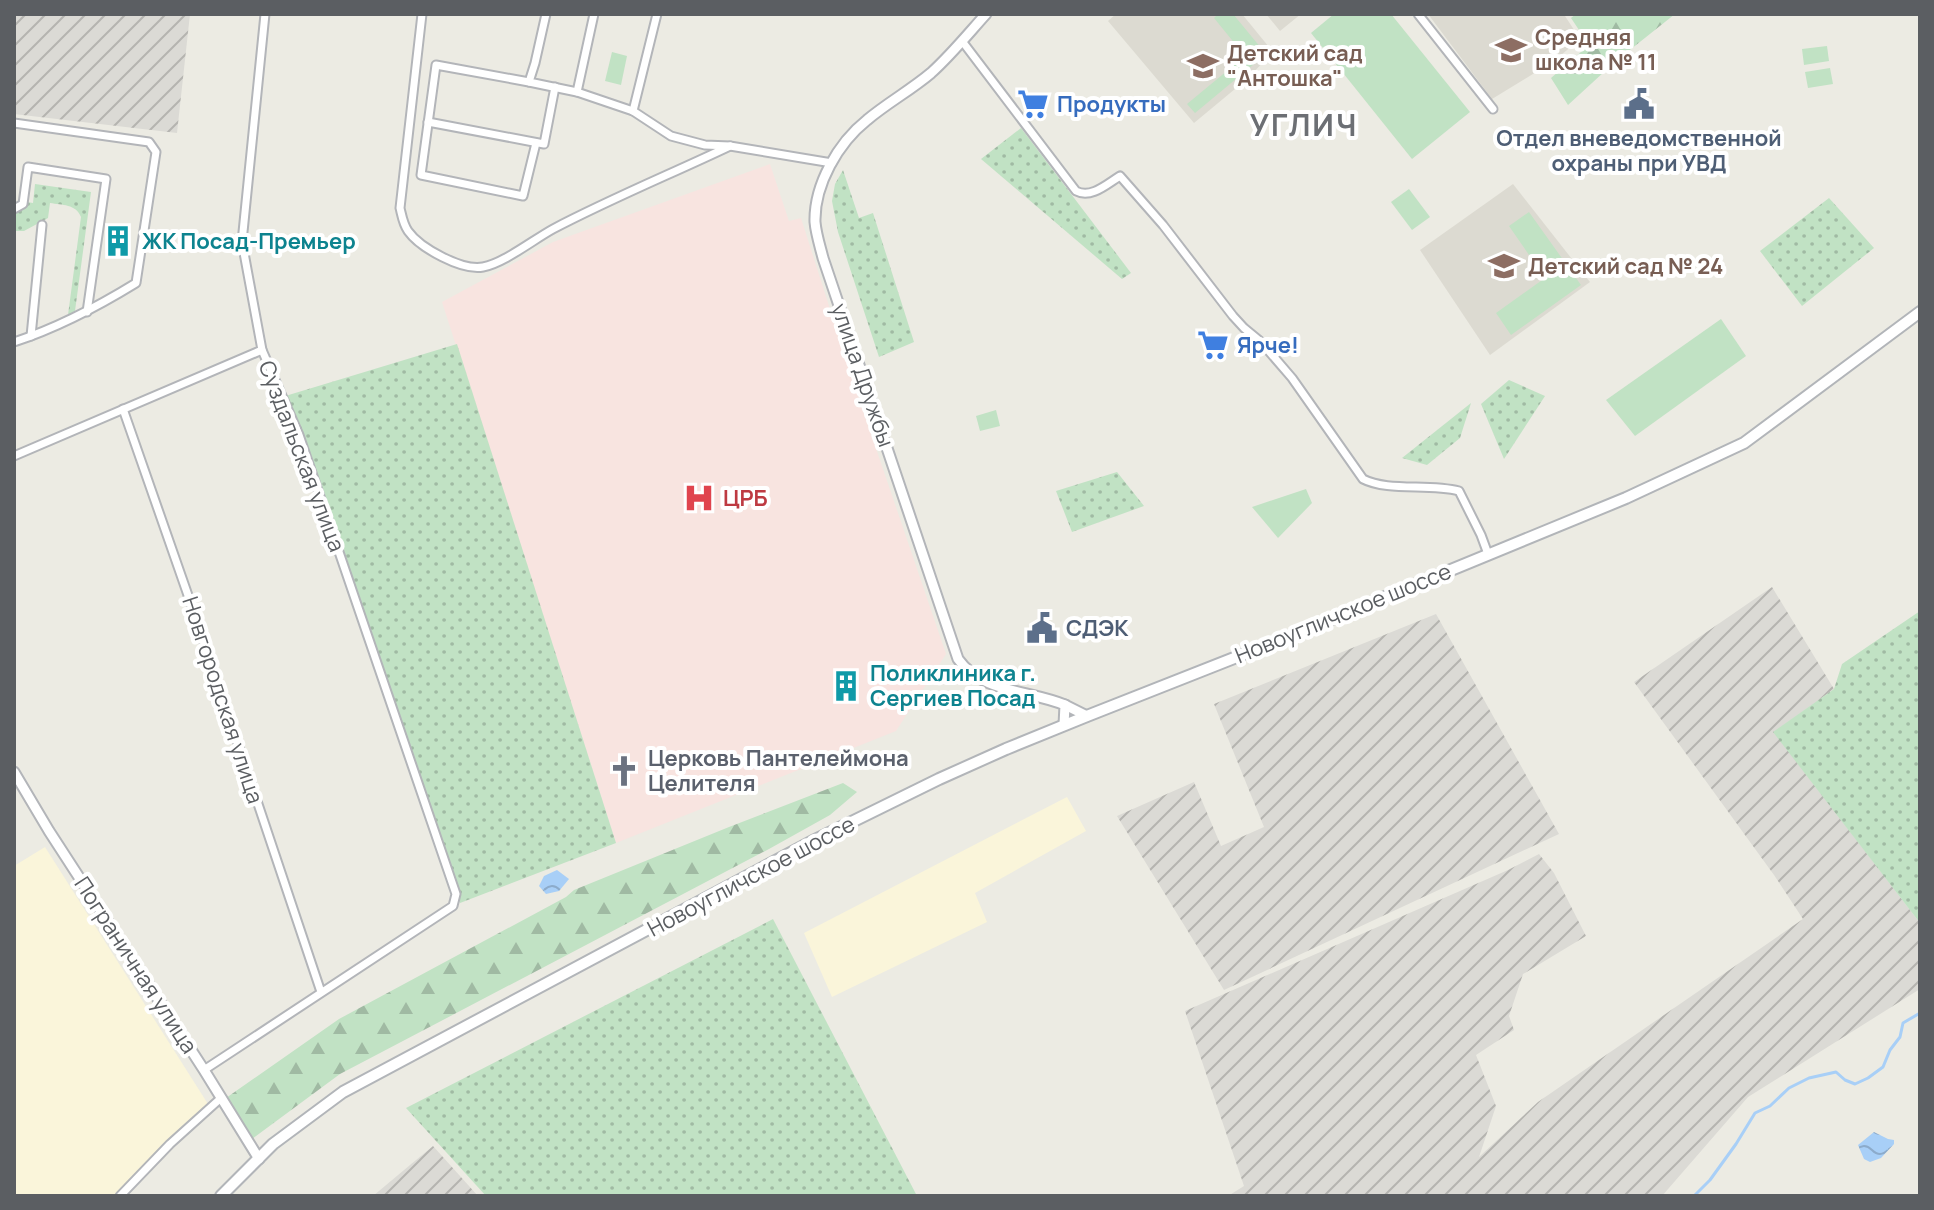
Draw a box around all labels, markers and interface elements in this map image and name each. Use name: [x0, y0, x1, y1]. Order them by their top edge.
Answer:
place label: Средняя школа № 11: [1535, 22, 1657, 77]
school or university icon: Средняя школа № 11: [1494, 33, 1528, 67]
place label: Детский сад "Антошка": [1227, 38, 1363, 93]
school or university icon: Детский сад "Антошка": [1186, 49, 1220, 83]
supermarket icon: Продукты: [1016, 87, 1050, 121]
public building icon: Отдел вневедомственной охраны при УВД: [1622, 87, 1656, 121]
place label: Продукты: [1057, 89, 1166, 119]
district label: УГЛИЧ: [1250, 104, 1358, 145]
place label: Отдел вневедомственной охраны при УВД: [1496, 123, 1782, 178]
building icon: ЖК Посад-Премьер: [101, 224, 135, 258]
place label: ЖК Посад-Премьер: [142, 226, 356, 256]
school or university icon: Детский сад № 24: [1487, 249, 1521, 283]
place label: Детский сад № 24: [1528, 251, 1723, 281]
street label: улица Дружбы: [824, 299, 902, 451]
supermarket icon: Ярче!: [1196, 328, 1230, 362]
place label: Ярче!: [1237, 330, 1299, 360]
street label: Суздальская улица: [252, 356, 352, 556]
hospital icon: ЦРБ: [682, 481, 716, 515]
place label: ЦРБ: [723, 483, 768, 513]
street label: Новоугличское шоссе: [1230, 556, 1456, 670]
street label: Новгородская улица: [175, 593, 271, 807]
public building icon: СДЭК: [1025, 611, 1059, 645]
place label: СДЭК: [1066, 613, 1129, 643]
place label: Поликлиника г. Сергиев Посад: [870, 658, 1036, 713]
building icon: Поликлиника г. Сергиев Посад: [829, 669, 863, 703]
place label: Церковь Пантелеймона Целителя: [648, 743, 909, 798]
church icon: Церковь Пантелеймона Целителя: [607, 754, 641, 788]
street label: Новоугличское шоссе: [642, 808, 860, 943]
street label: Пограничная улица: [68, 871, 204, 1059]

